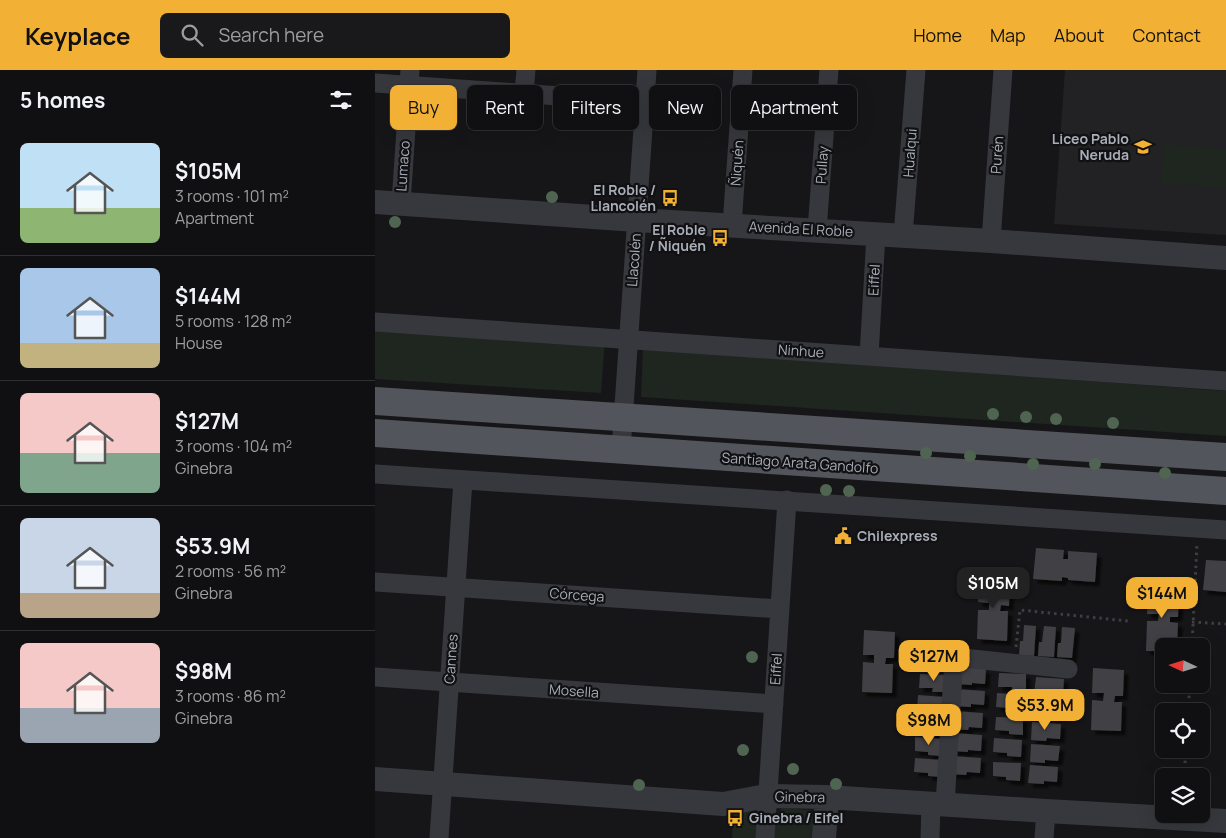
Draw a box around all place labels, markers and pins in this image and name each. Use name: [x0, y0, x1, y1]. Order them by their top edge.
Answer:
place label: Liceo Pablo Neruda: [1052, 129, 1129, 164]
school or university icon: Liceo Pablo Neruda: [1133, 137, 1153, 157]
place label: El Roble / Llancolén: [590, 180, 656, 215]
bus stop icon: El Roble / Llancolén: [660, 188, 680, 208]
place label: El Roble / Ñiquén: [649, 220, 706, 255]
bus stop icon: El Roble / Ñiquén: [710, 228, 730, 248]
public building icon: Chilexpress: [833, 526, 853, 546]
place label: Chilexpress: [857, 526, 938, 545]
pin: $105M: [958, 566, 1028, 609]
pin: $144M: [1127, 576, 1197, 619]
pin: $127M: [899, 640, 969, 682]
pin: $53.9M: [1004, 688, 1086, 731]
pin: $98M: [899, 704, 959, 746]
bus stop icon: Ginebra / Eifel: [725, 808, 745, 828]
place label: Ginebra / Eifel: [749, 808, 844, 827]

